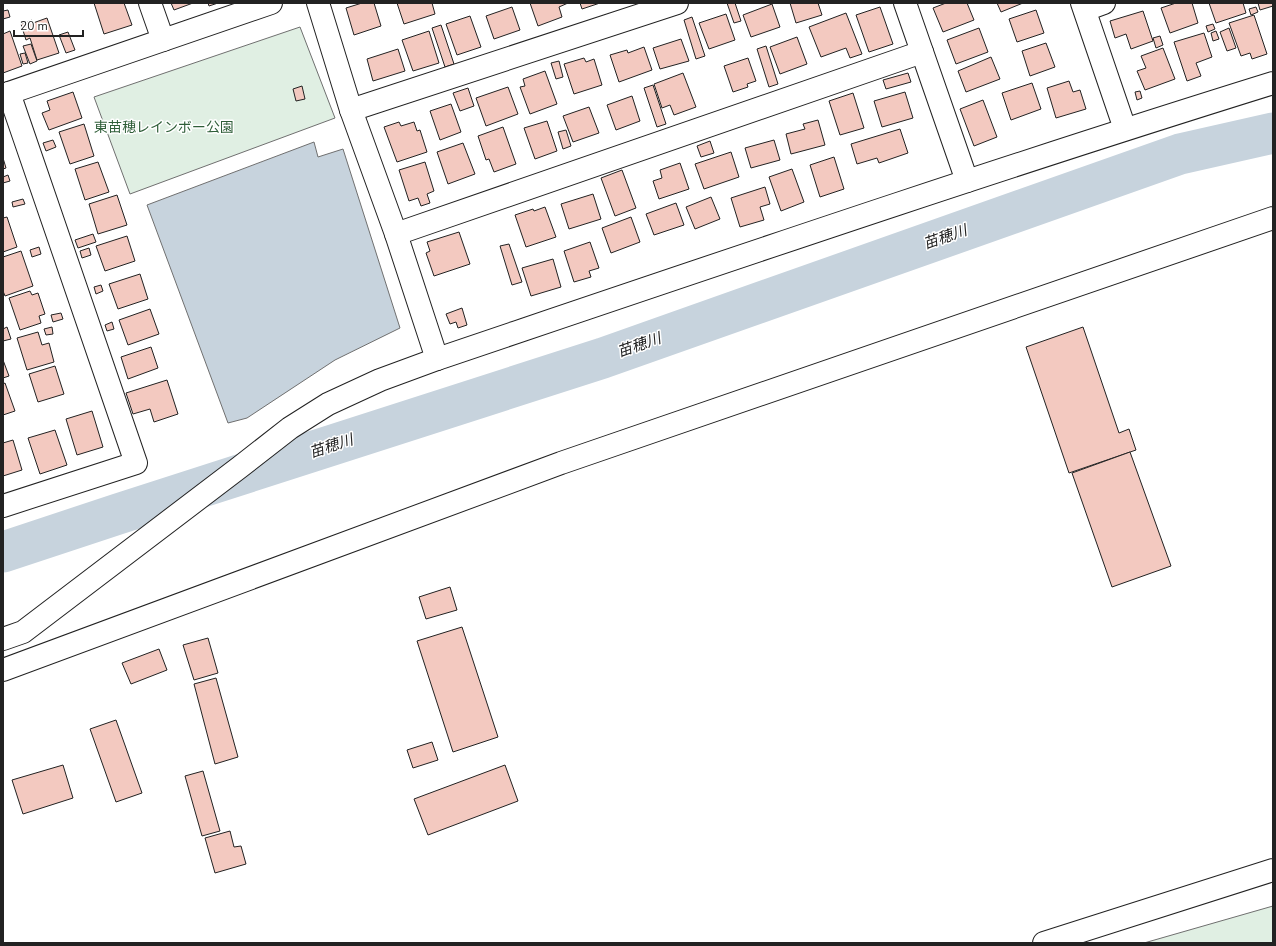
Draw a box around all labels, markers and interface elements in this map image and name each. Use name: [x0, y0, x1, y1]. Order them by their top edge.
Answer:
scale bar: [14, 12, 83, 38]
text: 20 m: [20, 18, 48, 34]
park label: 東苗穂レインボー公園: [94, 118, 234, 137]
water label: 苗穂川: [920, 220, 971, 254]
water label: 苗穂川: [614, 328, 665, 362]
water label: 苗穂川: [307, 429, 357, 462]

